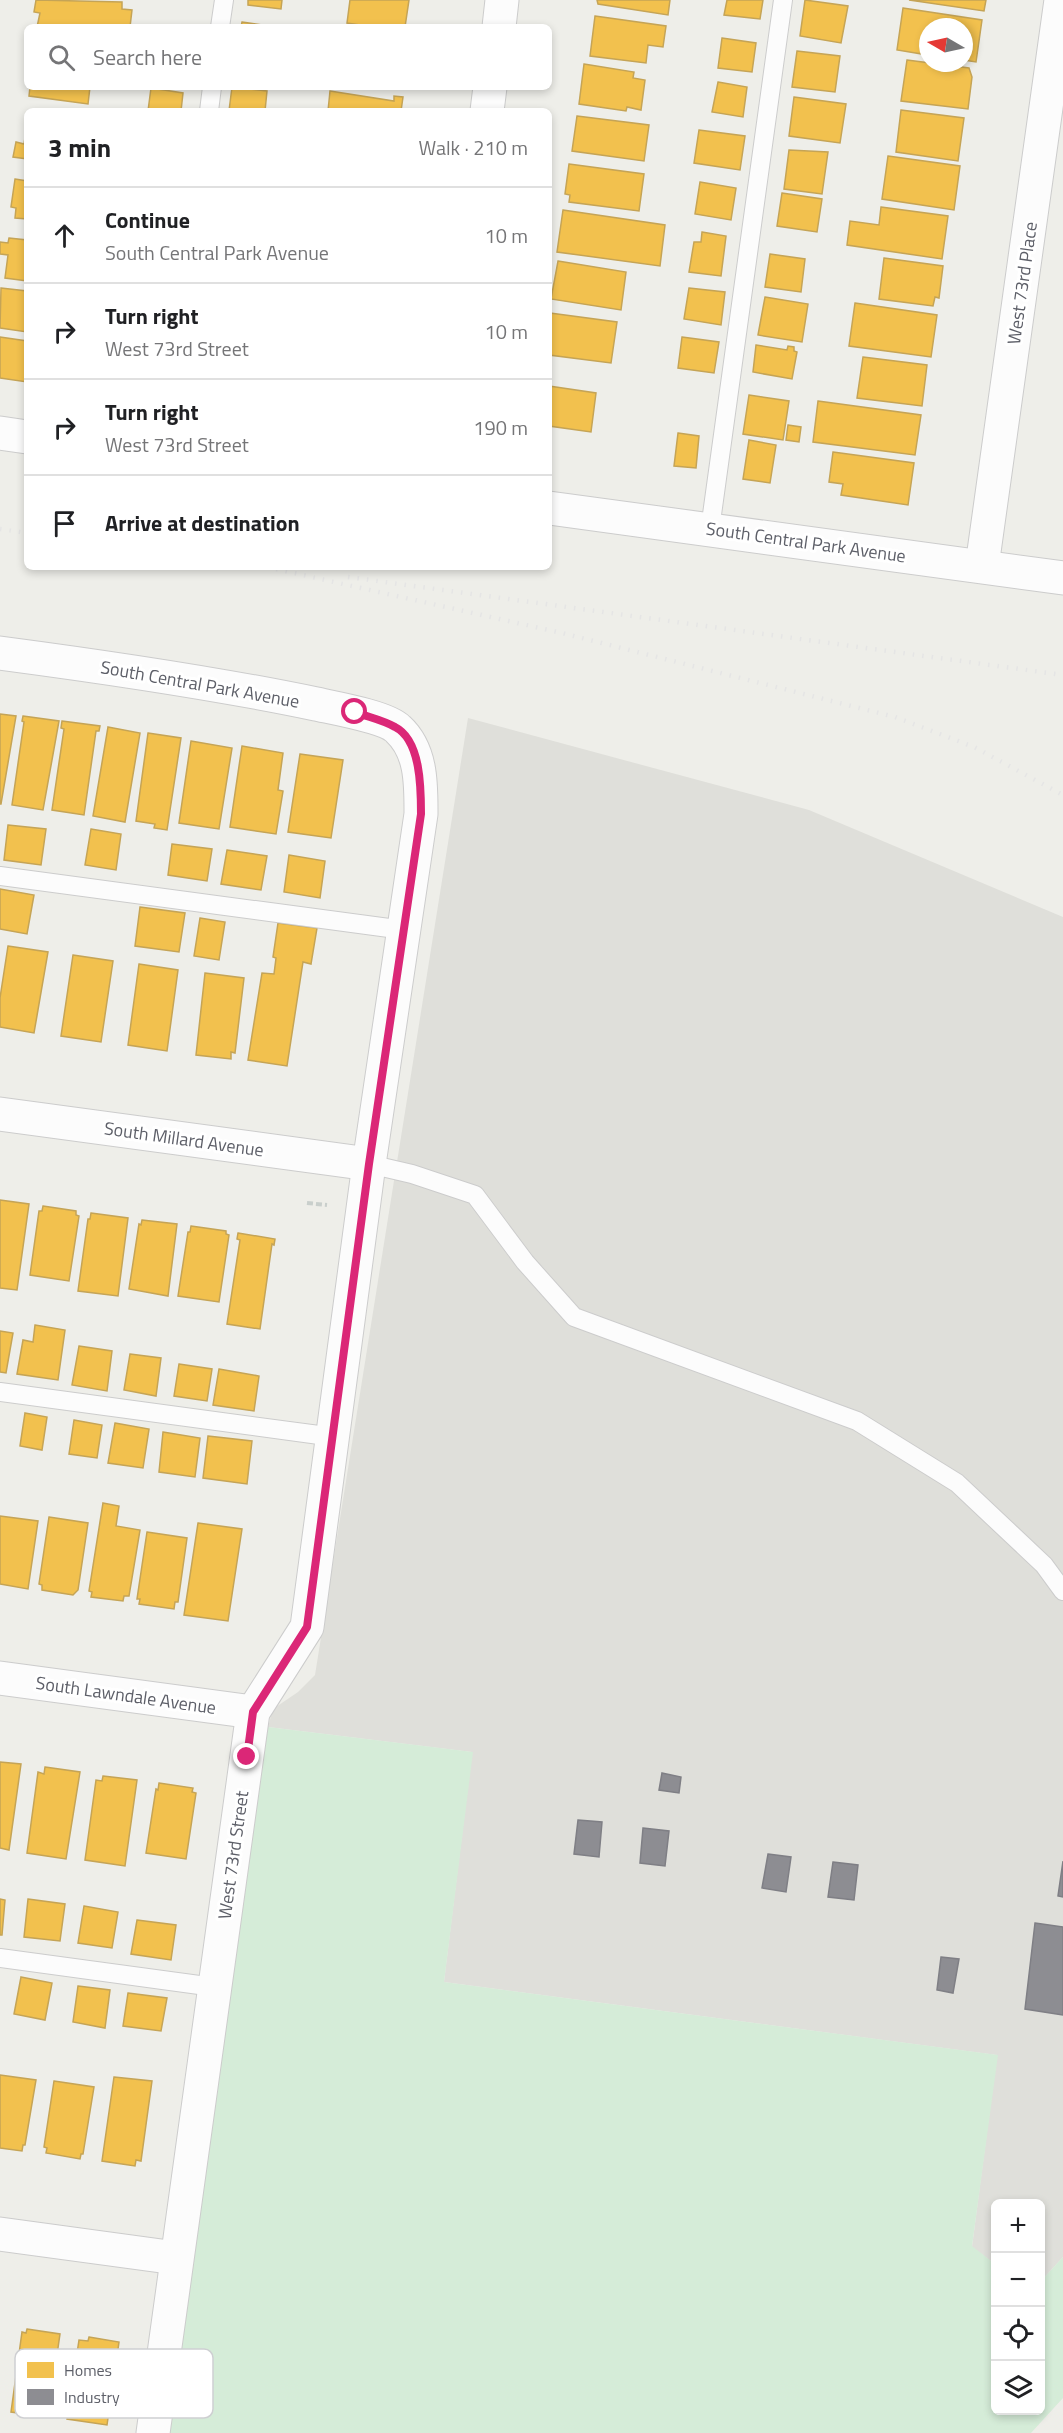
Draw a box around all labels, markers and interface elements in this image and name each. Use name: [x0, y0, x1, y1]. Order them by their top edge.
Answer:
north arrow: [919, 18, 973, 72]
search box: [24, 24, 552, 90]
text: Search here: [93, 40, 202, 74]
icon: search: [45, 41, 78, 74]
text: 3 min: [48, 128, 111, 167]
text: Walk · 210 m: [419, 132, 528, 163]
text: Continue: [105, 203, 190, 237]
icon: ahead: [48, 219, 81, 252]
text: 10 m: [484, 220, 528, 251]
street label: West 73rd Place: [1000, 220, 1044, 346]
text: South Central Park Avenue: [105, 237, 329, 268]
text: Turn right: [105, 299, 199, 333]
icon: right: [48, 315, 81, 348]
text: 10 m: [484, 316, 528, 347]
text: West 73rd Street: [105, 333, 249, 364]
text: Turn right: [105, 395, 199, 429]
icon: right: [48, 411, 81, 444]
text: 190 m: [473, 412, 528, 443]
text: West 73rd Street: [105, 429, 249, 460]
text: Arrive at destination: [105, 506, 300, 540]
icon: arrive: [48, 507, 81, 540]
street label: South Central Park Avenue: [704, 515, 908, 569]
street label: South Central Park Avenue: [98, 653, 302, 715]
route start: [341, 698, 367, 724]
street label: South Millard Avenue: [102, 1114, 266, 1164]
street label: South Lawndale Avenue: [34, 1669, 218, 1721]
route end: [233, 1743, 259, 1769]
street label: West 73rd Street: [211, 1788, 255, 1921]
map controls: [991, 2199, 1045, 2415]
button: +: [991, 2199, 1045, 2253]
button: −: [991, 2253, 1045, 2307]
button: locate: [991, 2307, 1045, 2361]
legend: [15, 2349, 213, 2418]
text: Homes: [64, 2358, 112, 2382]
button: layers: [991, 2361, 1045, 2415]
text: Industry: [64, 2385, 120, 2409]

